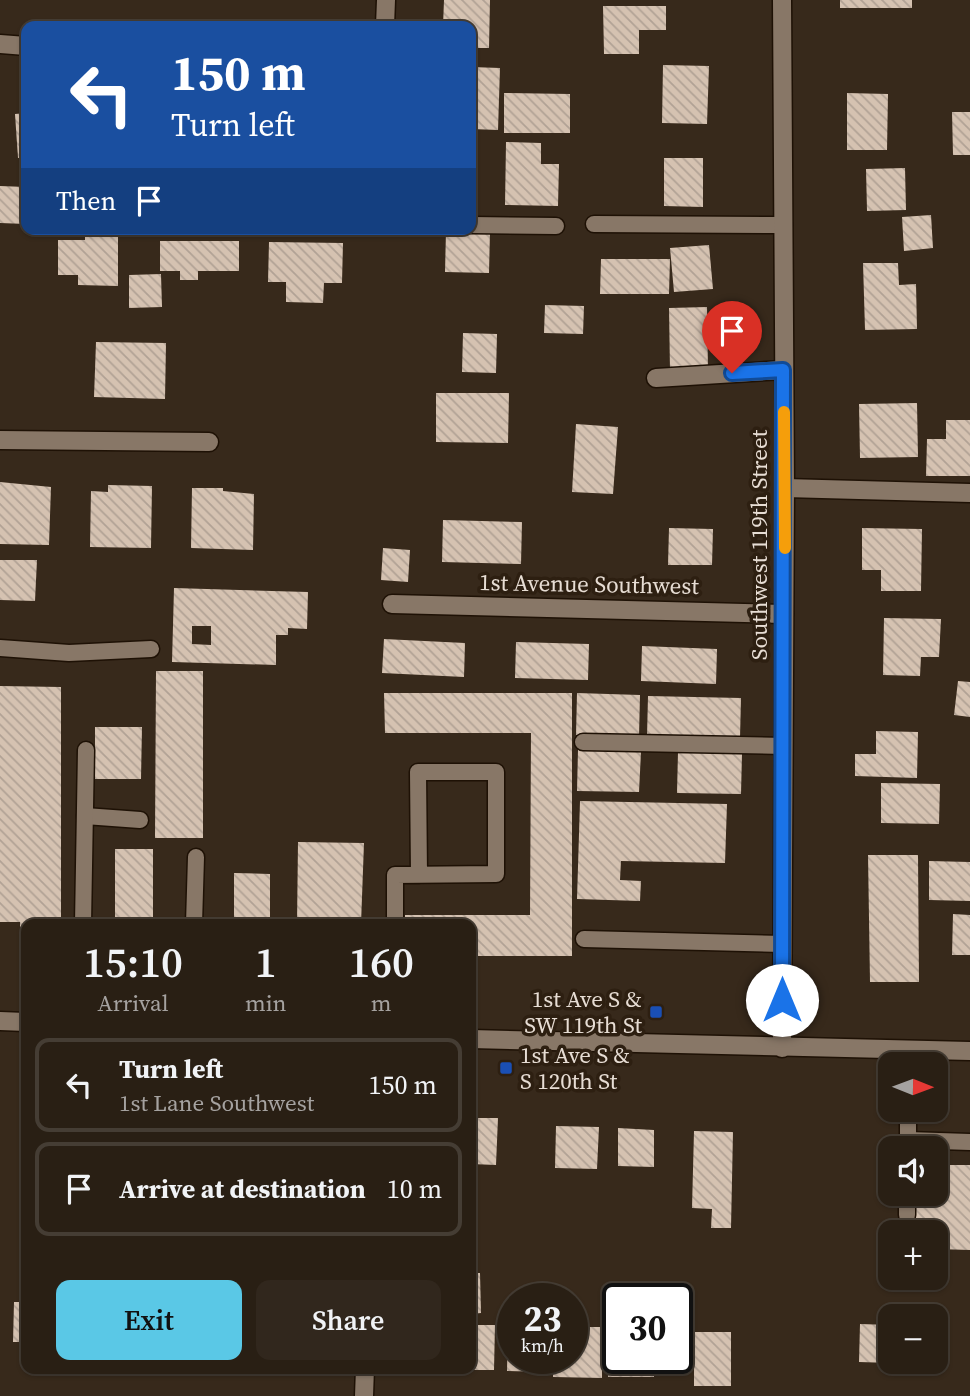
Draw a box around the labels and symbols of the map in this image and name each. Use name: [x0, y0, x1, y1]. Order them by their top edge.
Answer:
pin: [702, 301, 762, 373]
street label: Southwest 119th Street: [743, 429, 775, 660]
street label: 1st Avenue Southwest: [479, 566, 700, 602]
position arrow: [745, 963, 819, 1037]
place label: 1st Ave S & SW 119th St: [524, 983, 643, 1041]
marker: 1st Ave S & SW 119th St: [648, 1004, 664, 1020]
place label: 1st Ave S & S 120th St: [520, 1039, 630, 1097]
north arrow: [878, 1052, 948, 1122]
marker: 1st Ave S & S 120th St: [498, 1060, 514, 1076]
speed limit sign: 30: [602, 1283, 693, 1374]

